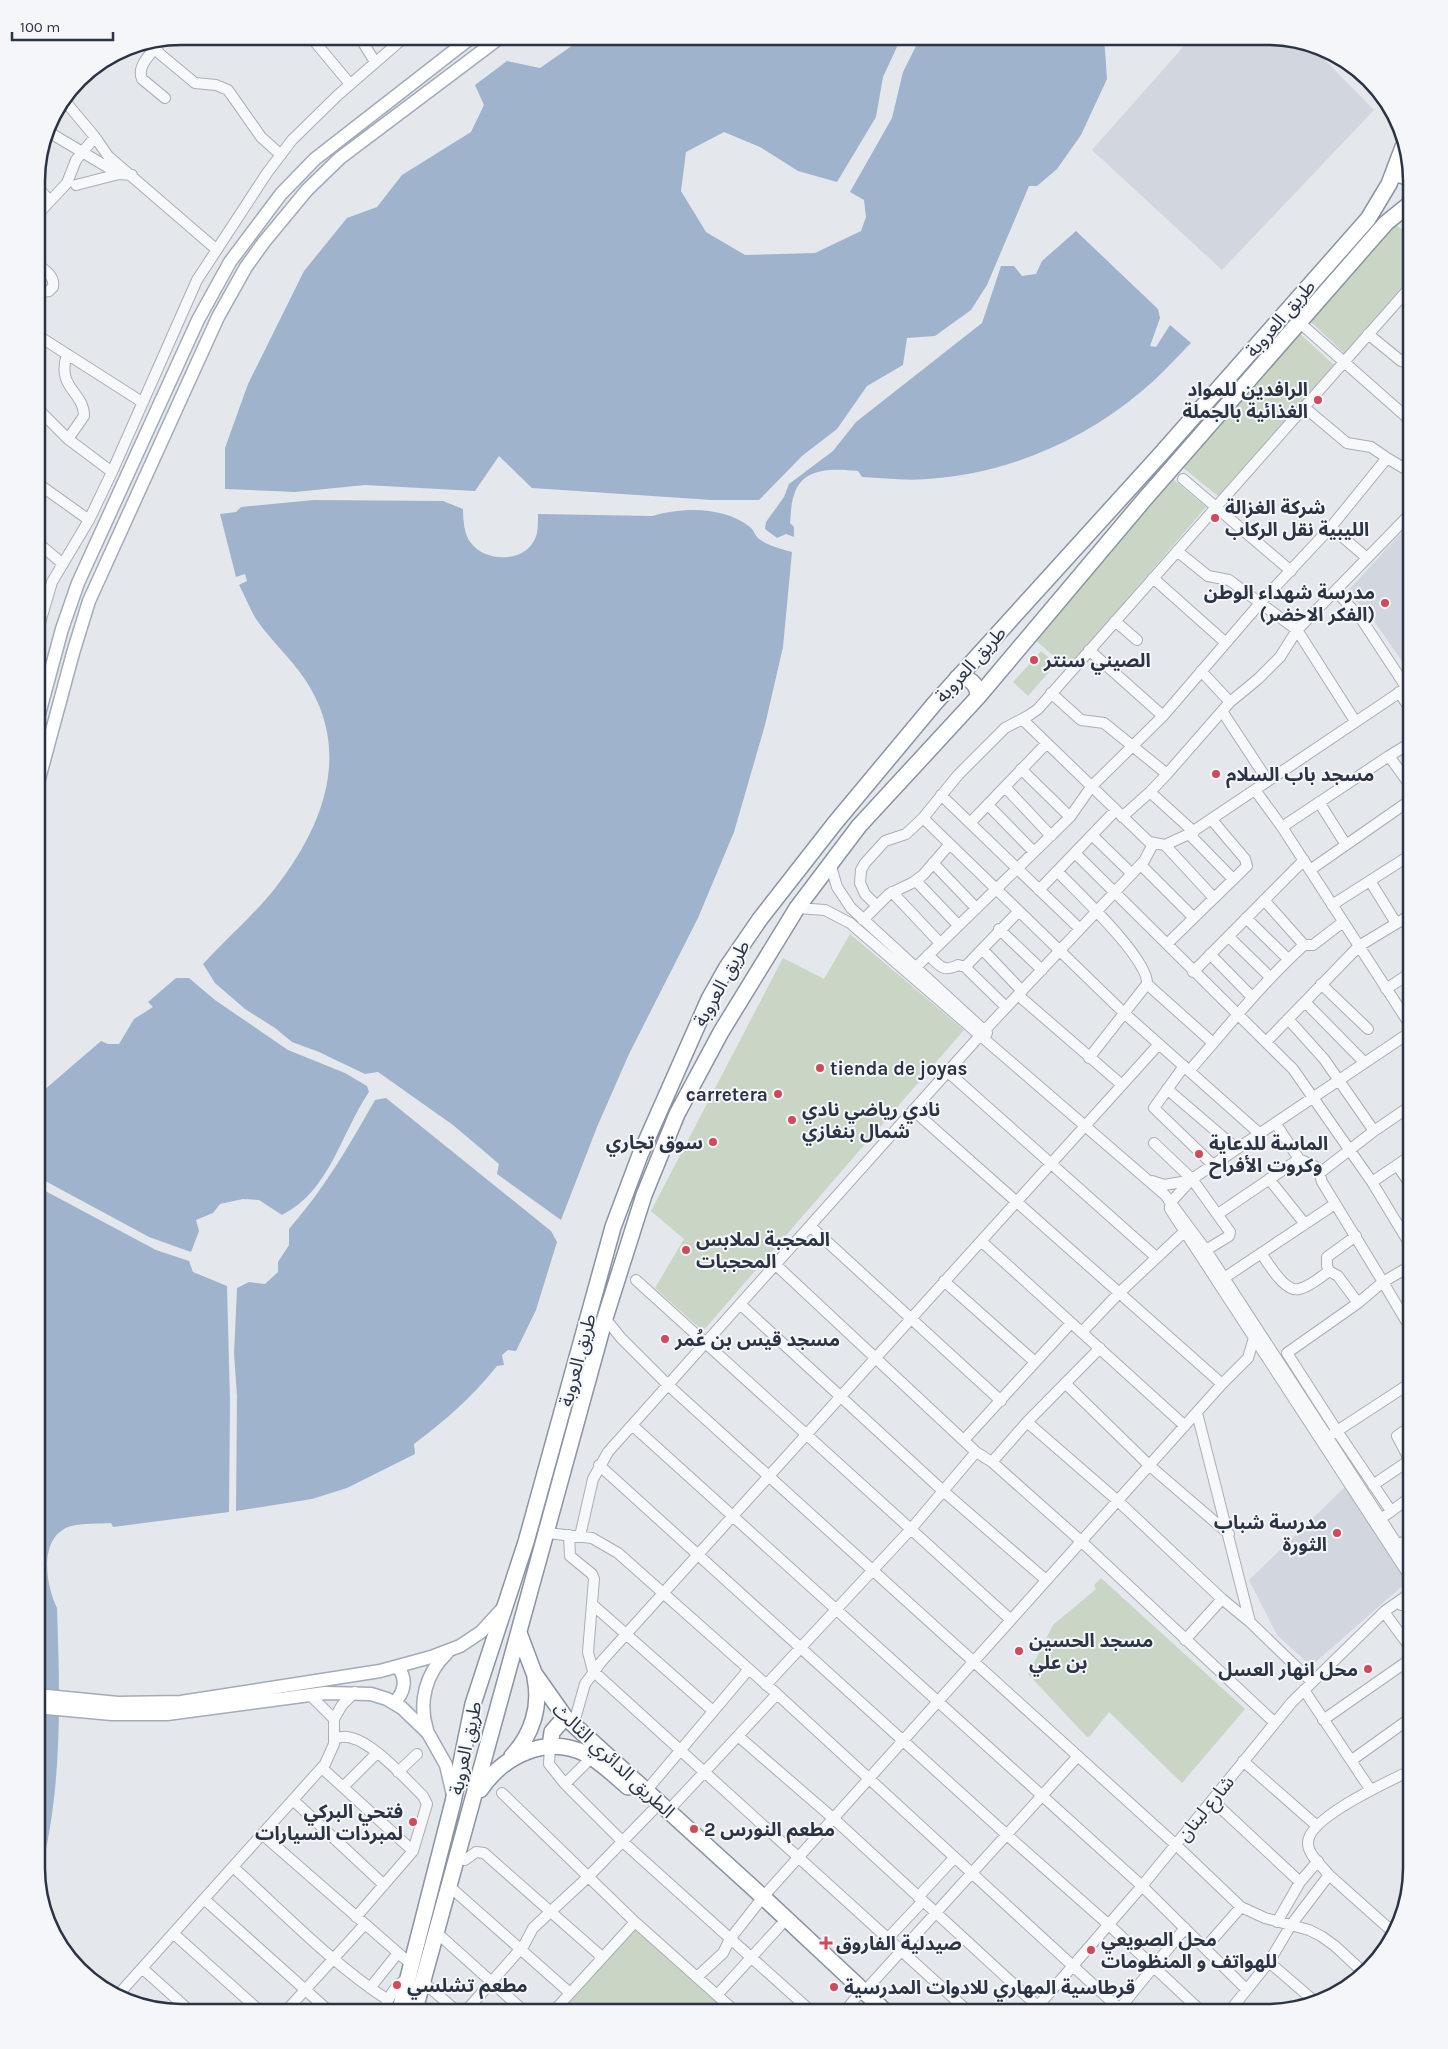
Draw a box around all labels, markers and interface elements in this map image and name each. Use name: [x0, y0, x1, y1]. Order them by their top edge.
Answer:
scale bar: [12, 10, 114, 42]
text: 100 m: [20, 18, 60, 36]
street label: طريق العروبة: [1241, 275, 1320, 362]
place label: الرافدين للمواد الغذائية بالجملة: [1182, 379, 1308, 423]
marker: الرافدين للمواد الغذائية بالجملة: [1312, 394, 1324, 406]
place label: شركة الغزالة الليبية نقل الركاب: [1225, 497, 1369, 541]
marker: شركة الغزالة الليبية نقل الركاب: [1209, 512, 1221, 524]
place label: مدرسة شهداء الوطن (الفكر الاخضر): [1204, 582, 1375, 626]
marker: مدرسة شهداء الوطن (الفكر الاخضر): [1379, 597, 1391, 609]
street label: طريق العروبة: [931, 622, 1011, 707]
place label: الصيني سنتر: [1043, 650, 1151, 675]
marker: الصيني سنتر: [1028, 654, 1040, 666]
place label: مسجد باب السلام: [1226, 764, 1374, 789]
marker: مسجد باب السلام: [1210, 768, 1222, 780]
street label: طريق العروبة: [689, 936, 755, 1030]
place label: tienda de joyas: [830, 1058, 968, 1080]
marker: tienda de joyas: [814, 1062, 826, 1074]
place label: carretera: [686, 1084, 768, 1106]
marker: carretera: [772, 1088, 784, 1100]
place label: نادي رياضي نادي شمال بنغازي: [802, 1099, 940, 1146]
marker: نادي رياضي نادي شمال بنغازي: [786, 1114, 798, 1126]
place label: سوق تجاري: [606, 1132, 703, 1157]
place label: الماسة للدعاية وكروت الأفراح: [1209, 1133, 1328, 1179]
marker: سوق تجاري: [707, 1136, 719, 1148]
marker: الماسة للدعاية وكروت الأفراح: [1193, 1148, 1205, 1160]
place label: المحجبة لملابس المحجبات: [696, 1229, 830, 1273]
marker: المحجبة لملابس المحجبات: [680, 1244, 692, 1256]
street label: طريق العروبة: [555, 1311, 601, 1409]
place label: مسجد قيس بن عُمر: [674, 1329, 840, 1351]
marker: مسجد قيس بن عُمر: [659, 1333, 671, 1345]
place label: مدرسة شباب الثورة: [1214, 1512, 1327, 1556]
marker: مدرسة شباب الثورة: [1331, 1527, 1343, 1539]
place label: مسجد الحسين بن علي: [1029, 1630, 1153, 1677]
marker: مسجد الحسين بن علي: [1013, 1645, 1025, 1657]
place label: محل انهار العسل: [1218, 1659, 1358, 1681]
marker: محل انهار العسل: [1362, 1663, 1374, 1675]
street label: الطريق الدائري الثالث: [545, 1698, 679, 1825]
street label: طريق العروبة: [445, 1699, 487, 1797]
street label: شارع لبنان: [1173, 1771, 1240, 1847]
place label: فتحي البركي لمبردات السيارات: [255, 1801, 403, 1845]
marker: فتحي البركي لمبردات السيارات: [407, 1816, 419, 1828]
place label: مطعم النورس 2: [704, 1819, 835, 1844]
marker: مطعم النورس 2: [688, 1823, 700, 1835]
place label: محل الصويعي للهواتف و المنظومات: [1101, 1929, 1277, 1973]
place label: صيدلية الفاروق: [836, 1933, 962, 1955]
marker: صيدلية الفاروق: [820, 1937, 832, 1949]
marker: محل الصويعي للهواتف و المنظومات: [1085, 1944, 1097, 1956]
place label: مطعم تشلسي: [407, 1975, 528, 2000]
place label: قرطاسية المهاري للادوات المدرسية: [844, 1977, 1135, 2002]
marker: مطعم تشلسي: [391, 1979, 403, 1991]
marker: قرطاسية المهاري للادوات المدرسية: [828, 1981, 840, 1993]

